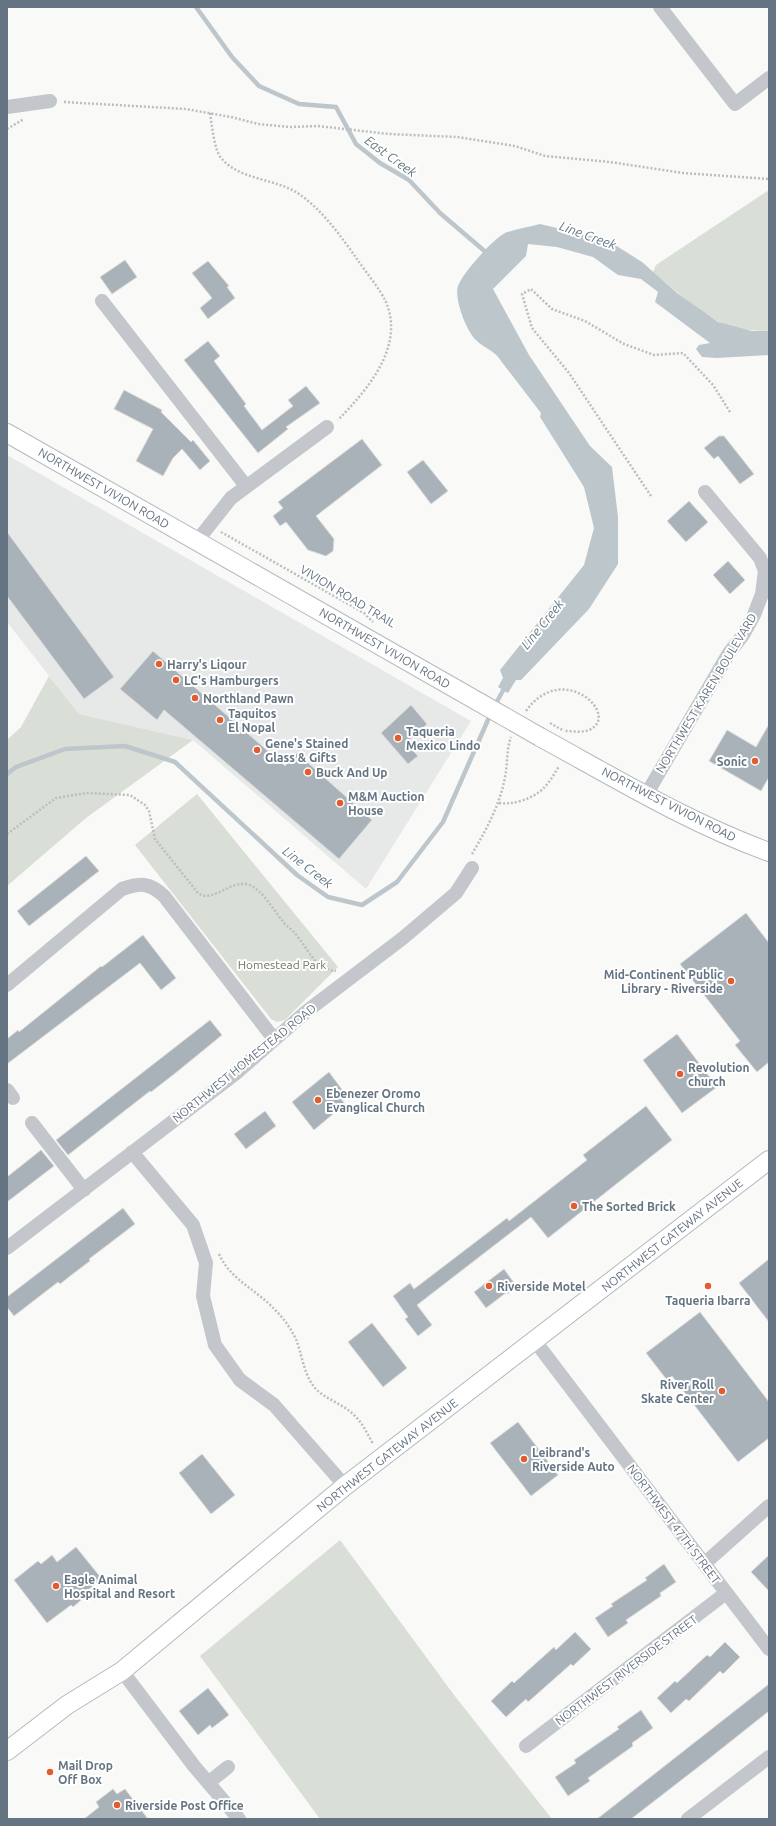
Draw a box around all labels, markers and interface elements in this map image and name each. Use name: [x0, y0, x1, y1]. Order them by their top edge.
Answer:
water label: East Creek: [362, 133, 420, 180]
water label: Line Creek: [558, 218, 619, 252]
street label: NORTHWEST VIVION ROAD: [36, 445, 172, 531]
street label: VIVION ROAD TRAIL: [298, 562, 398, 630]
water label: Line Creek: [518, 596, 566, 651]
street label: NORTHWEST VIVION ROAD: [317, 605, 453, 691]
street label: NORTHWEST KAREN BOULEVARD: [653, 611, 759, 775]
place label: Harry's Liqour: [167, 658, 247, 671]
marker: Harry's Liqour: [154, 659, 164, 669]
place label: LC's Hamburgers: [184, 674, 279, 687]
marker: LC's Hamburgers: [171, 675, 181, 685]
place label: Northland Pawn: [203, 692, 294, 705]
marker: Northland Pawn: [190, 693, 200, 703]
place label: Taquitos El Nopal: [228, 707, 277, 734]
marker: Taquitos El Nopal: [215, 715, 225, 725]
place label: Taqueria Mexico Lindo: [406, 725, 481, 752]
marker: Taqueria Mexico Lindo: [393, 733, 403, 743]
place label: Gene's Stained Glass & Gifts: [265, 737, 348, 764]
marker: Gene's Stained Glass & Gifts: [252, 745, 262, 755]
place label: Sonic: [717, 755, 747, 768]
marker: Sonic: [750, 756, 760, 766]
street label: NORTHWEST VIVION ROAD: [600, 764, 738, 844]
place label: Buck And Up: [316, 766, 388, 779]
marker: Buck And Up: [303, 767, 313, 777]
place label: M&M Auction House: [348, 790, 425, 817]
marker: M&M Auction House: [335, 798, 345, 808]
water label: Line Creek: [280, 843, 336, 891]
park label: Homestead Park: [238, 958, 326, 971]
place label: Mid-Continent Public Library - Riverside: [604, 968, 723, 995]
marker: Mid-Continent Public Library - Riverside: [726, 976, 736, 986]
street label: NORTHWEST HOMESTEAD ROAD: [170, 1001, 318, 1125]
place label: Revolution church: [688, 1061, 749, 1088]
marker: Revolution church: [675, 1069, 685, 1079]
place label: Ebenezer Oromo Evanglical Church: [326, 1087, 425, 1114]
marker: Ebenezer Oromo Evanglical Church: [313, 1095, 323, 1105]
street label: NORTHWEST GATEWAY AVENUE: [599, 1176, 745, 1294]
place label: The Sorted Brick: [582, 1200, 676, 1213]
marker: The Sorted Brick: [569, 1201, 579, 1211]
place label: Riverside Motel: [497, 1280, 586, 1293]
marker: Riverside Motel: [484, 1281, 494, 1291]
marker: Taqueria Ibarra: [703, 1281, 713, 1291]
place label: Taqueria Ibarra: [665, 1294, 751, 1307]
place label: River Roll Skate Center: [641, 1378, 714, 1405]
marker: River Roll Skate Center: [717, 1386, 727, 1396]
street label: NORTHWEST GATEWAY AVENUE: [314, 1396, 460, 1514]
place label: Leibrand's Riverside Auto: [532, 1446, 615, 1473]
marker: Leibrand's Riverside Auto: [519, 1454, 529, 1464]
street label: NORTHWEST 47TH STREET: [625, 1462, 723, 1586]
place label: Eagle Animal Hospital and Resort: [64, 1573, 175, 1600]
marker: Eagle Animal Hospital and Resort: [51, 1581, 61, 1591]
street label: NORTHWEST RIVERSIDE STREET: [553, 1612, 700, 1728]
place label: Mail Drop Off Box: [58, 1759, 113, 1786]
marker: Mail Drop Off Box: [45, 1767, 55, 1777]
place label: Riverside Post Office: [125, 1799, 244, 1812]
marker: Riverside Post Office: [112, 1800, 122, 1810]

